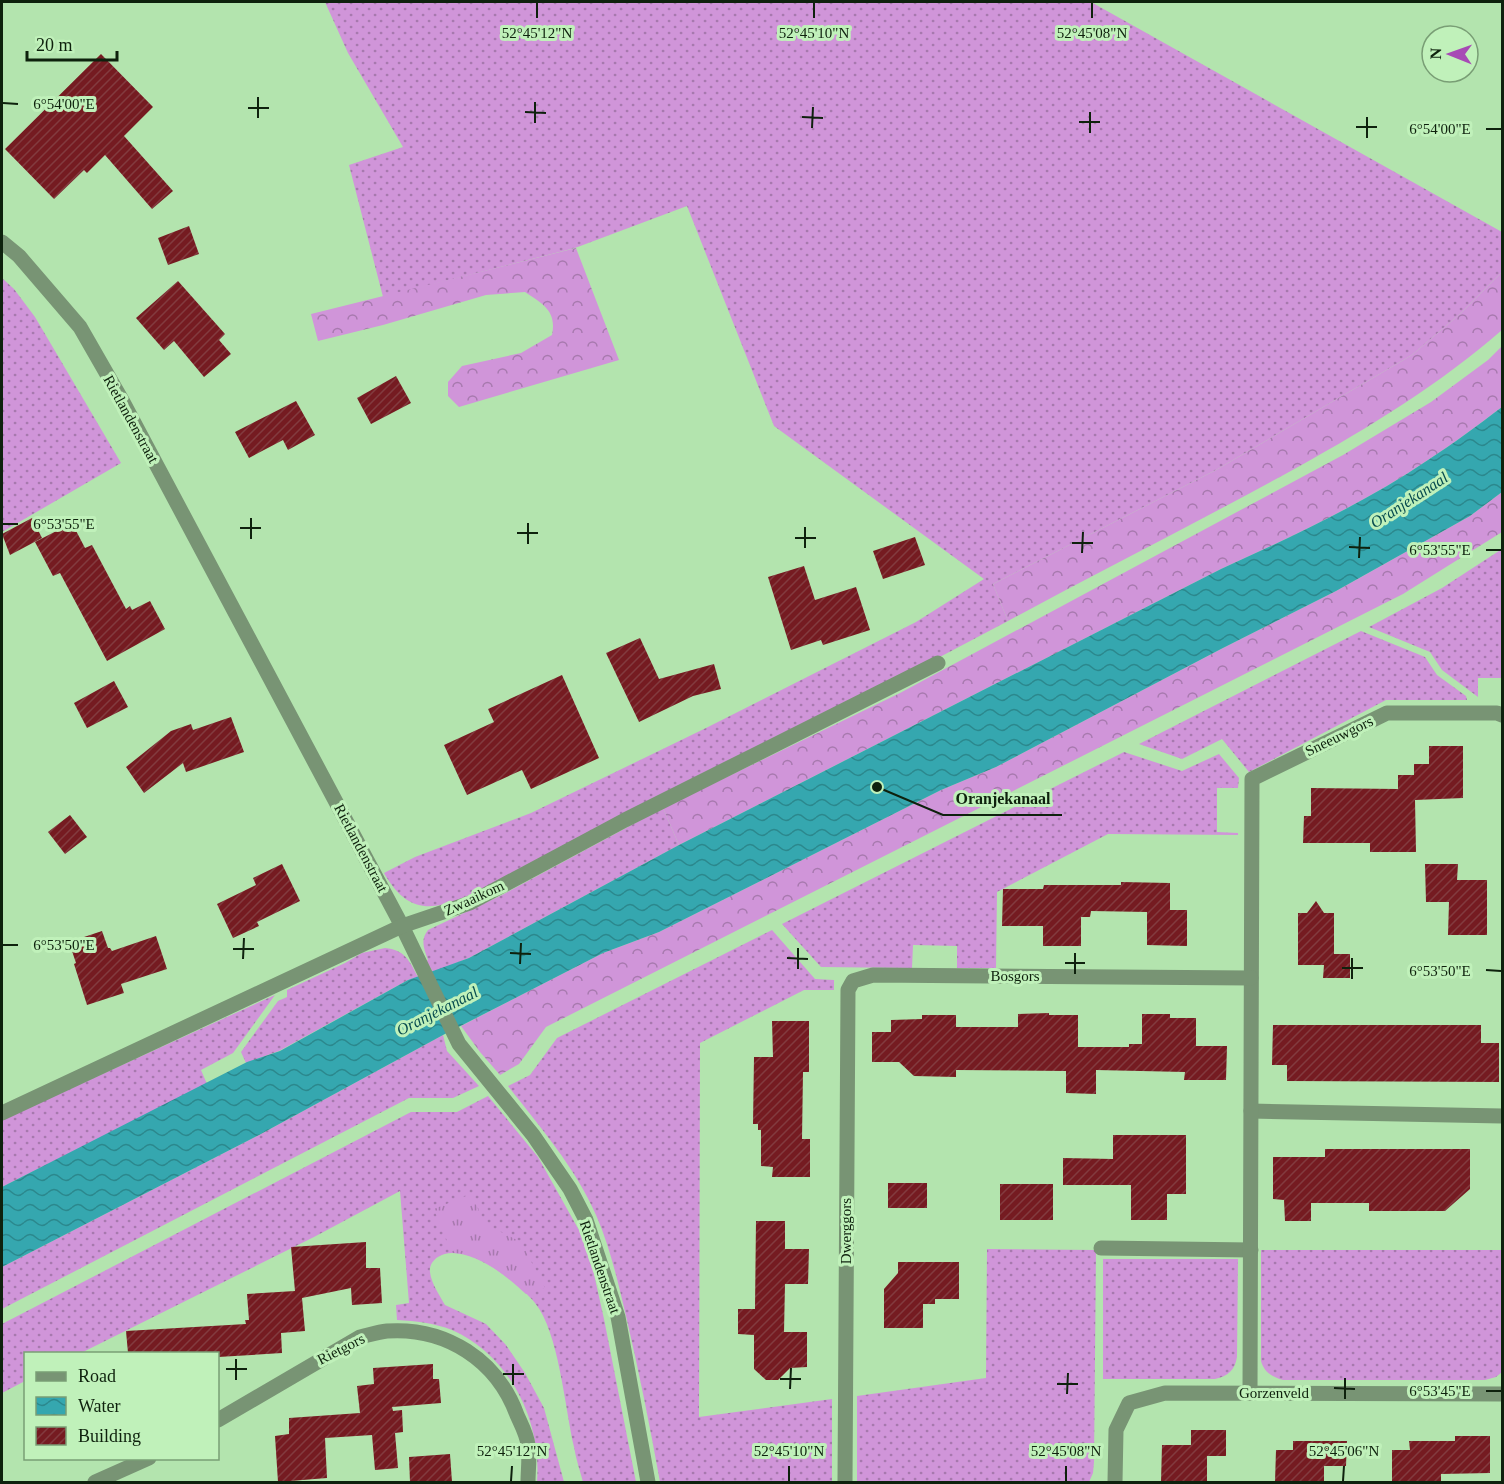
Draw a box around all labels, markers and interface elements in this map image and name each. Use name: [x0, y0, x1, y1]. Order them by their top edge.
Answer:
scale bar: [27, 24, 117, 62]
north arrow: [1420, 24, 1480, 84]
text: 52°45'12"N: [502, 25, 572, 41]
text: 52°45'10"N: [779, 25, 849, 41]
text: 52°45'08"N: [1057, 25, 1127, 41]
text: 20 m: [36, 35, 73, 55]
text: N: [1427, 47, 1444, 60]
text: 6°54'00"E: [33, 96, 95, 112]
text: 6°54'00"E: [1409, 121, 1471, 137]
street label: Rietlandenstraat: [100, 372, 162, 466]
water label: Oranjekanaal: [1367, 468, 1452, 532]
text: 6°53'55"E: [33, 516, 95, 532]
text: 6°53'55"E: [1409, 542, 1471, 558]
street label: Sneeuwgors: [1303, 713, 1376, 759]
callout: Oranjekanaal: [943, 781, 1062, 815]
text: Oranjekanaal: [955, 790, 1051, 808]
street label: Rietlandenstraat: [331, 801, 391, 896]
street label: Zwaaikom: [442, 877, 507, 919]
text: 6°53'50"E: [33, 937, 95, 953]
text: 6°53'50"E: [1409, 963, 1471, 979]
street label: Bosgors: [990, 968, 1040, 984]
water label: Oranjekanaal: [394, 983, 481, 1040]
street label: Dwerggors: [838, 1198, 854, 1264]
street label: Rietlandenstraat: [577, 1218, 624, 1316]
street label: Rietgors: [315, 1330, 367, 1368]
legend: [24, 1352, 219, 1460]
text: Road: [78, 1366, 116, 1386]
text: 6°53'45"E: [1409, 1383, 1471, 1399]
street label: Gorzenveld: [1239, 1385, 1309, 1401]
text: Water: [78, 1396, 121, 1416]
text: Building: [78, 1426, 141, 1446]
text: 52°45'12"N: [477, 1443, 547, 1459]
text: 52°45'10"N: [754, 1443, 824, 1459]
text: 52°45'08"N: [1031, 1443, 1101, 1459]
text: 52°45'06"N: [1309, 1443, 1379, 1459]

